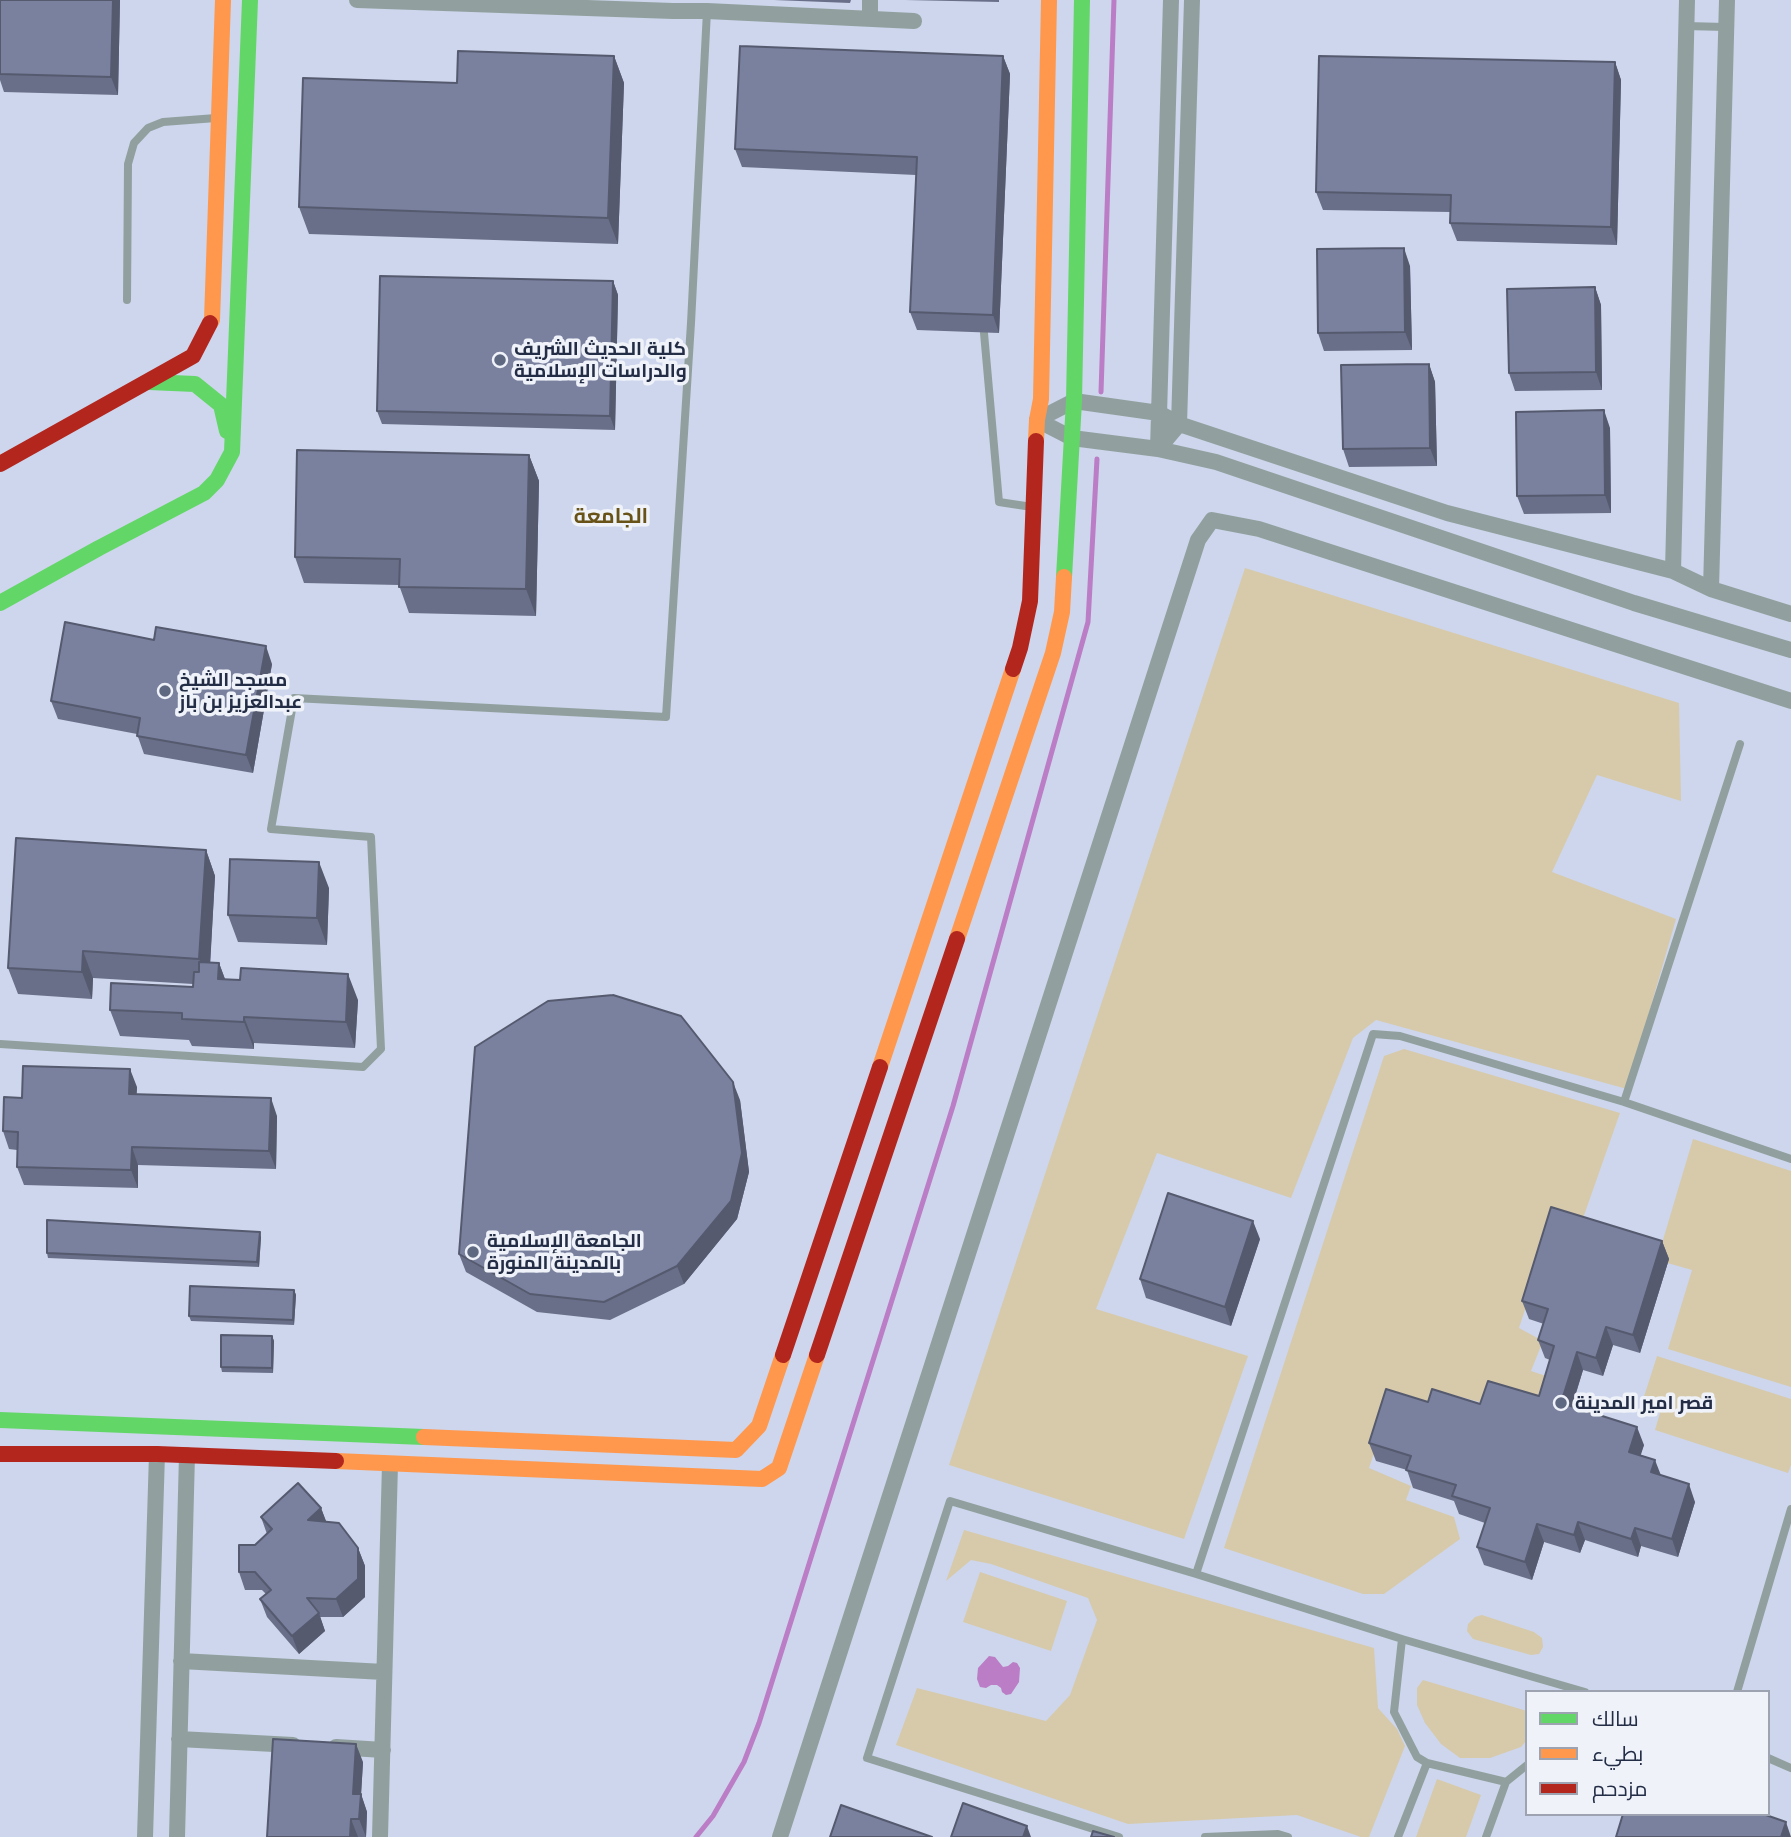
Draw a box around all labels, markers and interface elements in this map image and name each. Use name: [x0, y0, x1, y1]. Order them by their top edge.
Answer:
place label: كلية الحديث الشريف والدراسات الإسلامية: [514, 338, 687, 382]
marker: كلية الحديث الشريف والدراسات الإسلامية: [492, 352, 508, 368]
district label: الجامعة: [574, 504, 648, 530]
place label: مسجد الشيخ عبدالعزيز بن باز: [179, 669, 302, 713]
marker: مسجد الشيخ عبدالعزيز بن باز: [157, 683, 173, 699]
place label: الجامعة الإسلامية بالمدينة المنورة: [487, 1230, 642, 1274]
marker: الجامعة الإسلامية بالمدينة المنورة: [465, 1244, 481, 1260]
place label: قصر امير المدينة: [1575, 1392, 1713, 1414]
marker: قصر امير المدينة: [1553, 1395, 1569, 1411]
legend: [1525, 1690, 1770, 1816]
text: سالك: [1592, 1705, 1639, 1731]
text: بطيء: [1592, 1740, 1643, 1766]
text: مزدحم: [1592, 1775, 1647, 1801]

